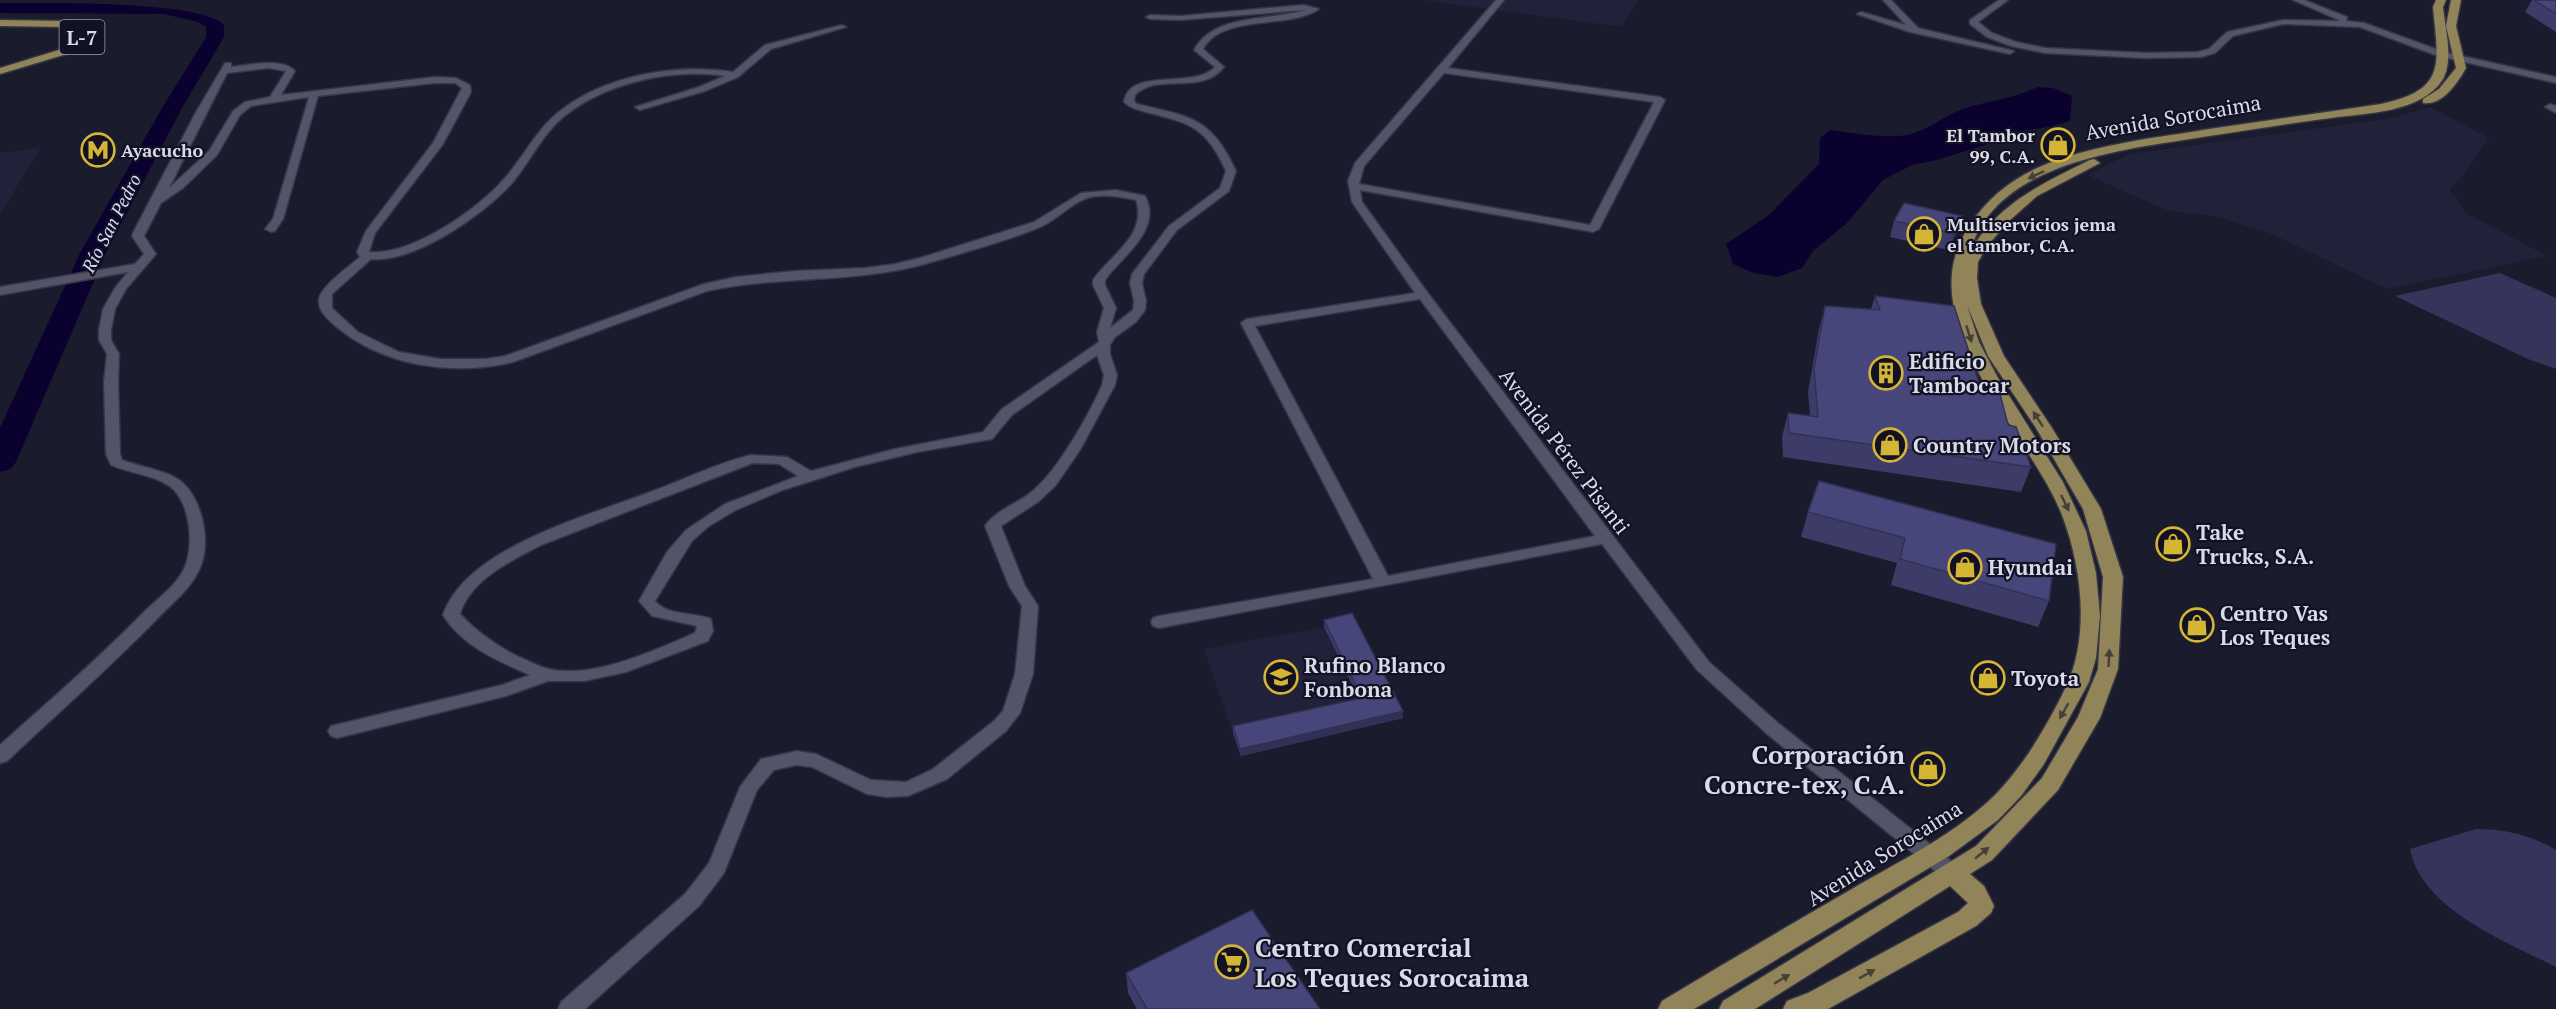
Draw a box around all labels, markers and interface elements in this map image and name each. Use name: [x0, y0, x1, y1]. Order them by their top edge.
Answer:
road number: L-7: [60, 20, 104, 54]
street label: Avenida Sorocaima: [2083, 88, 2263, 146]
place label: El Tambor 99, C.A.: [1946, 123, 2035, 168]
shop icon: El Tambor 99, C.A.: [2040, 127, 2076, 163]
metro station icon: Ayacucho: [80, 132, 116, 168]
place label: Ayacucho: [121, 138, 203, 162]
water label: Río San Pedro: [75, 170, 146, 277]
one-way arrow: [2027, 170, 2044, 179]
place label: Multiservicios jema el tambor, C.A.: [1947, 212, 2116, 257]
shop icon: Multiservicios jema el tambor, C.A.: [1906, 216, 1942, 252]
one-way arrow: [1965, 325, 1974, 343]
place label: Edificio Tambocar: [1909, 347, 2009, 399]
building icon: Edificio Tambocar: [1868, 355, 1904, 391]
street label: Avenida Pérez Pisanti: [1493, 362, 1637, 540]
one-way arrow: [2032, 410, 2043, 427]
shop icon: Country Motors: [1872, 427, 1908, 463]
place label: Country Motors: [1913, 431, 2071, 459]
one-way arrow: [2060, 495, 2070, 512]
place label: Take Trucks, S.A.: [2196, 518, 2314, 570]
shop icon: Take Trucks, S.A.: [2155, 526, 2191, 562]
shop icon: Hyundai: [1947, 549, 1983, 585]
place label: Hyundai: [1988, 553, 2073, 581]
place label: Centro Vas Los Teques: [2220, 599, 2330, 651]
shop icon: Centro Vas Los Teques: [2179, 607, 2215, 643]
one-way arrow: [2104, 649, 2113, 668]
place label: Rufino Blanco Fonbona: [1304, 651, 1445, 703]
school or university icon: Rufino Blanco Fonbona: [1263, 659, 1299, 695]
shop icon: Toyota: [1970, 660, 2006, 696]
place label: Toyota: [2011, 664, 2080, 692]
one-way arrow: [2059, 702, 2069, 719]
place label: Corporación Concre-tex, C.A.: [1704, 737, 1905, 801]
shop icon: Corporación Concre-tex, C.A.: [1910, 751, 1946, 787]
street label: Avenida Sorocaima: [1801, 794, 1967, 912]
one-way arrow: [1975, 848, 1990, 860]
place label: Centro Comercial Los Teques Sorocaima: [1255, 930, 1530, 994]
supermarket icon: Centro Comercial Los Teques Sorocaima: [1214, 944, 1250, 980]
one-way arrow: [1859, 969, 1876, 979]
one-way arrow: [1774, 973, 1790, 984]

